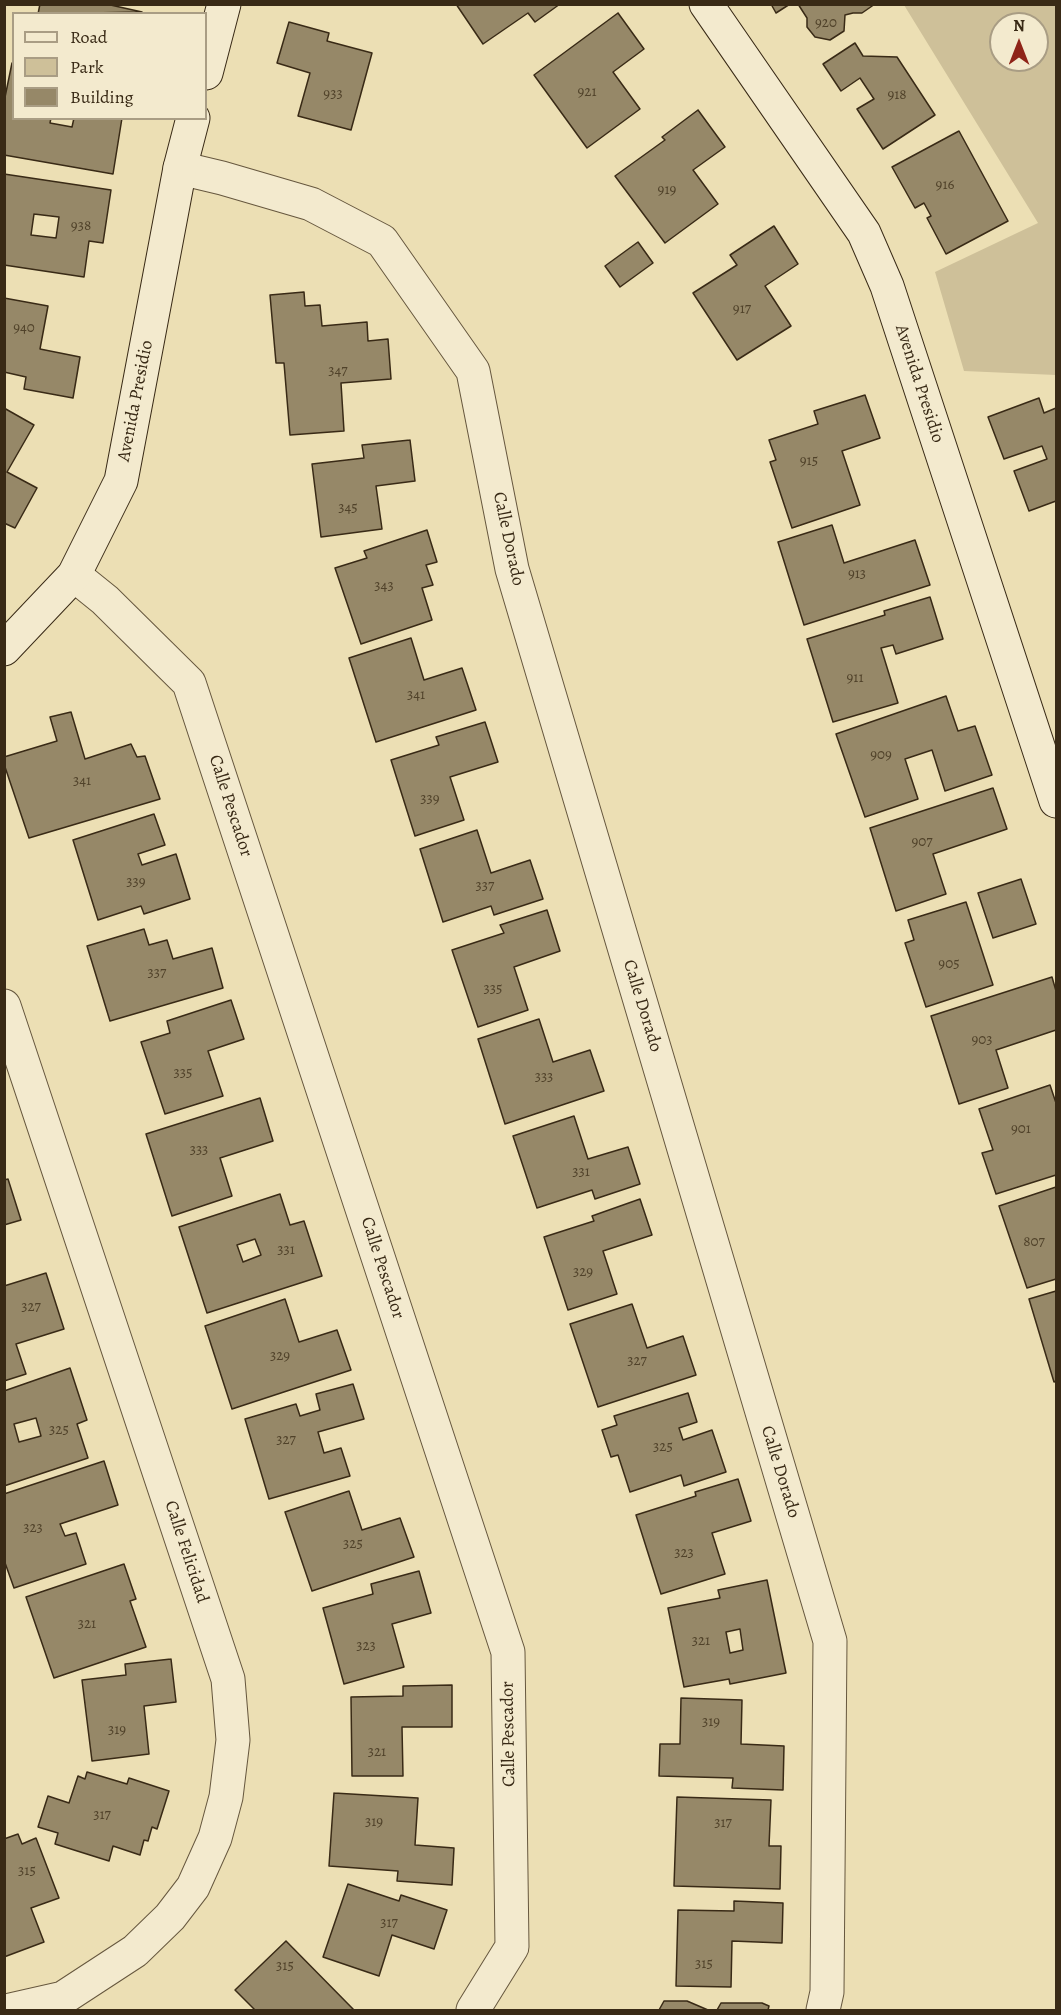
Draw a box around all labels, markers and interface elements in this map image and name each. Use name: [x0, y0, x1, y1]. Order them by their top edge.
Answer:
legend: [12, 12, 207, 120]
north arrow: [989, 12, 1049, 72]
house number: 920: [815, 14, 837, 32]
text: N: [1013, 15, 1025, 37]
text: Road: [70, 25, 107, 49]
text: Park: [70, 55, 104, 79]
house number: 921: [577, 83, 597, 101]
text: Building: [70, 85, 134, 109]
house number: 933: [323, 85, 343, 103]
house number: 918: [887, 86, 907, 104]
house number: 916: [936, 176, 954, 194]
house number: 919: [658, 181, 676, 199]
house number: 938: [71, 217, 91, 235]
house number: 917: [733, 300, 751, 318]
house number: 940: [13, 319, 35, 337]
street label: Avenida Presidio: [890, 322, 948, 446]
street label: Avenida Presidio: [114, 339, 158, 463]
house number: 347: [328, 362, 348, 380]
house number: 915: [800, 452, 818, 470]
street label: Calle Dorado: [488, 490, 528, 588]
house number: 345: [338, 499, 358, 517]
house number: 913: [848, 565, 866, 583]
house number: 343: [374, 577, 394, 595]
house number: 911: [846, 669, 864, 687]
house number: 341: [407, 686, 425, 704]
house number: 909: [870, 746, 892, 764]
street label: Calle Pescador: [203, 752, 257, 860]
house number: 341: [73, 772, 91, 790]
house number: 339: [420, 790, 440, 808]
house number: 907: [911, 833, 933, 851]
house number: 339: [126, 873, 146, 891]
house number: 337: [476, 877, 494, 895]
house number: 905: [938, 955, 960, 973]
street label: Calle Dorado: [618, 957, 666, 1055]
house number: 337: [148, 964, 166, 982]
house number: 335: [484, 980, 502, 998]
house number: 903: [971, 1031, 993, 1049]
house number: 335: [174, 1064, 192, 1082]
house number: 333: [535, 1068, 553, 1086]
house number: 901: [1011, 1120, 1031, 1138]
house number: 333: [190, 1141, 208, 1159]
house number: 331: [572, 1163, 590, 1181]
street label: Calle Pescador: [355, 1214, 409, 1322]
house number: 807: [1023, 1233, 1045, 1251]
house number: 331: [277, 1241, 295, 1259]
house number: 329: [573, 1263, 593, 1281]
house number: 327: [21, 1298, 41, 1316]
house number: 329: [270, 1347, 290, 1365]
house number: 327: [627, 1352, 647, 1370]
house number: 325: [49, 1421, 69, 1439]
street label: Calle Dorado: [756, 1423, 804, 1521]
house number: 327: [276, 1431, 296, 1449]
house number: 325: [653, 1438, 673, 1456]
street label: Calle Felicidad: [159, 1498, 213, 1606]
house number: 323: [23, 1519, 43, 1537]
house number: 325: [343, 1535, 363, 1553]
house number: 323: [674, 1544, 694, 1562]
house number: 321: [78, 1615, 96, 1633]
house number: 321: [692, 1632, 710, 1650]
house number: 323: [356, 1637, 376, 1655]
street label: Calle Pescador: [497, 1681, 521, 1787]
house number: 319: [702, 1713, 720, 1731]
house number: 319: [108, 1721, 126, 1739]
house number: 321: [368, 1743, 386, 1761]
house number: 317: [93, 1806, 111, 1824]
house number: 319: [365, 1813, 383, 1831]
house number: 317: [714, 1814, 732, 1832]
house number: 315: [18, 1862, 36, 1880]
house number: 317: [380, 1914, 398, 1932]
house number: 315: [695, 1955, 713, 1973]
house number: 315: [276, 1957, 294, 1975]

